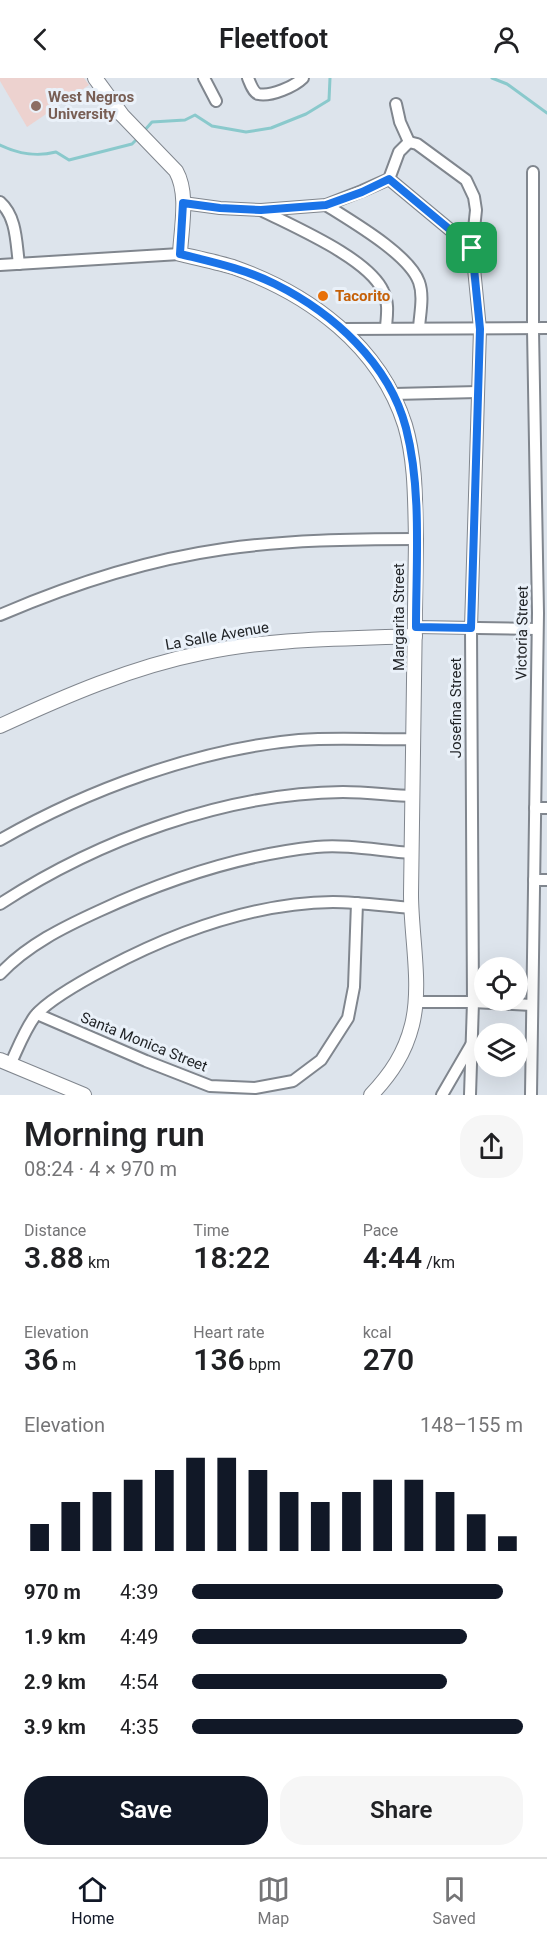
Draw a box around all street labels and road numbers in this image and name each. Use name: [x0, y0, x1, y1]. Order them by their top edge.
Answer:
street label: Margarita Street: [390, 563, 408, 671]
street label: Victoria Street: [512, 585, 532, 680]
street label: La Salle Avenue: [164, 618, 270, 654]
street label: Josefina Street: [447, 658, 465, 758]
street label: Santa Monica Street: [78, 1008, 210, 1076]

